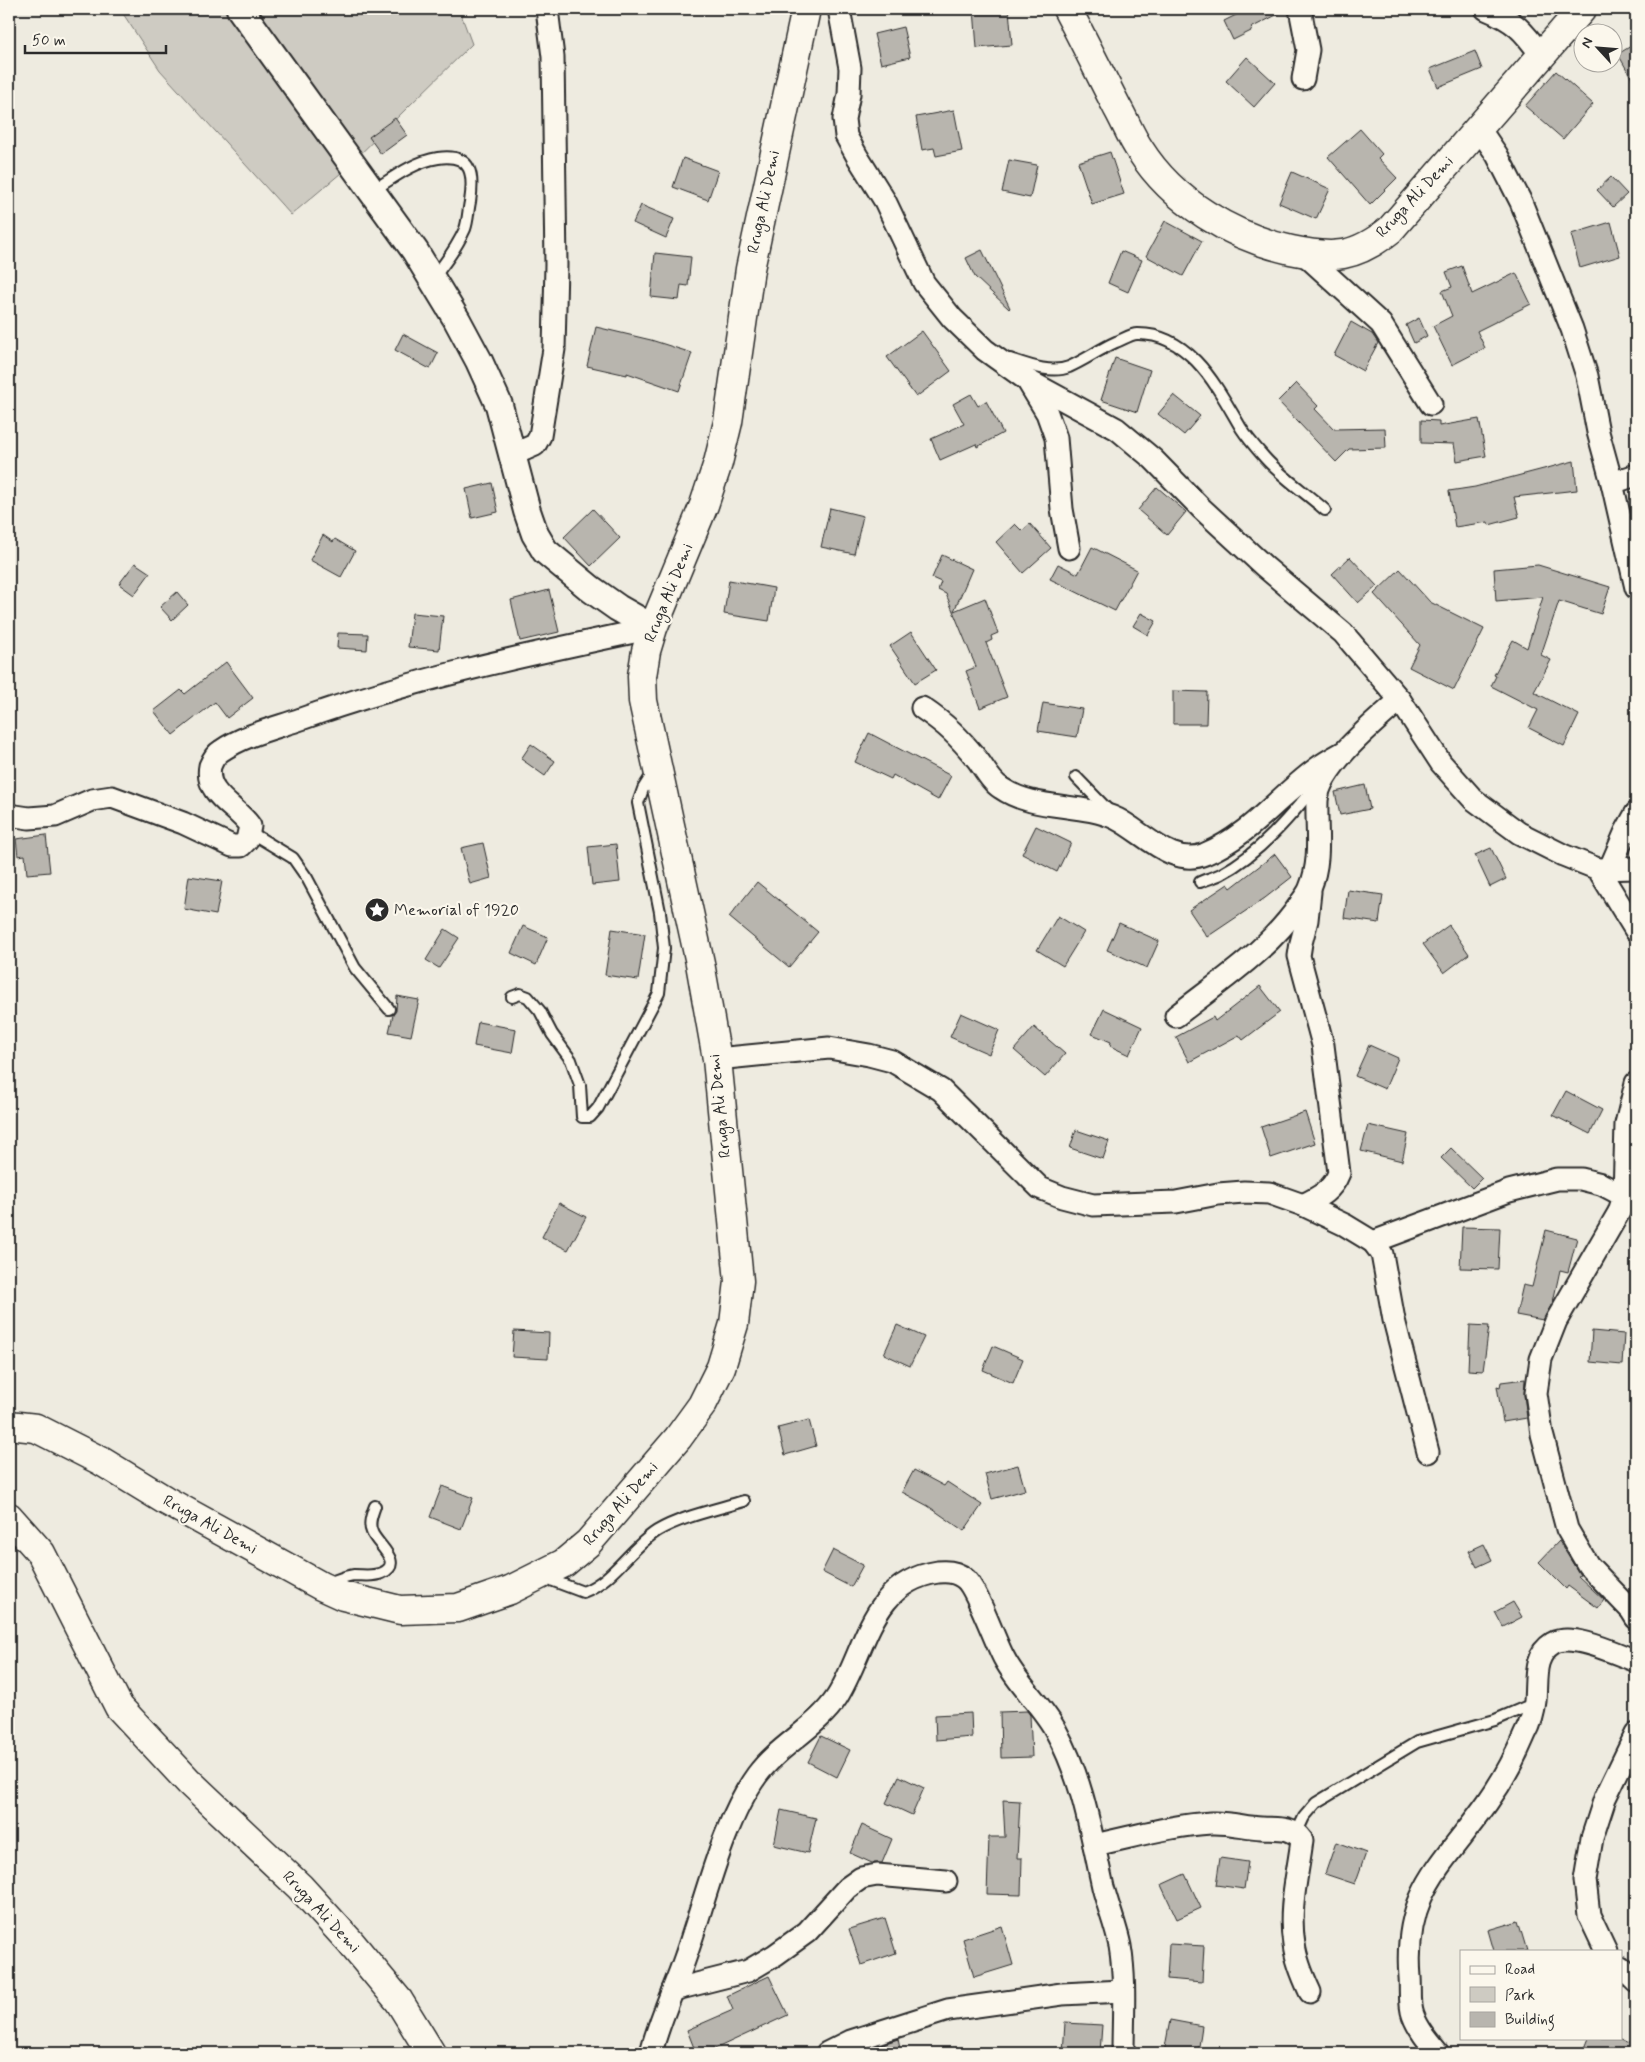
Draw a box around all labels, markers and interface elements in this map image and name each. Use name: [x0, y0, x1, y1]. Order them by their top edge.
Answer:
scale bar: [25, 22, 166, 54]
north arrow: [1572, 22, 1622, 72]
text: 50 m: [32, 31, 66, 51]
text: N: [1577, 35, 1597, 51]
street label: Rruga Ali Demi: [743, 149, 786, 256]
street label: Rruga Ali Demi: [1372, 152, 1459, 243]
street label: Rruga Ali Demi: [640, 541, 699, 646]
place icon: Memorial of 1920: [364, 897, 390, 923]
place label: Memorial of 1920: [394, 900, 519, 921]
street label: Rruga Ali Demi: [704, 1053, 737, 1159]
street label: Rruga Ali Demi: [579, 1458, 664, 1551]
street label: Rruga Ali Demi: [159, 1490, 261, 1560]
street label: Rruga Ali Demi: [277, 1867, 364, 1958]
legend: [1460, 1950, 1622, 2040]
text: Road: [1505, 1960, 1535, 1980]
text: Park: [1505, 1986, 1535, 2006]
text: Building: [1505, 2010, 1555, 2031]

